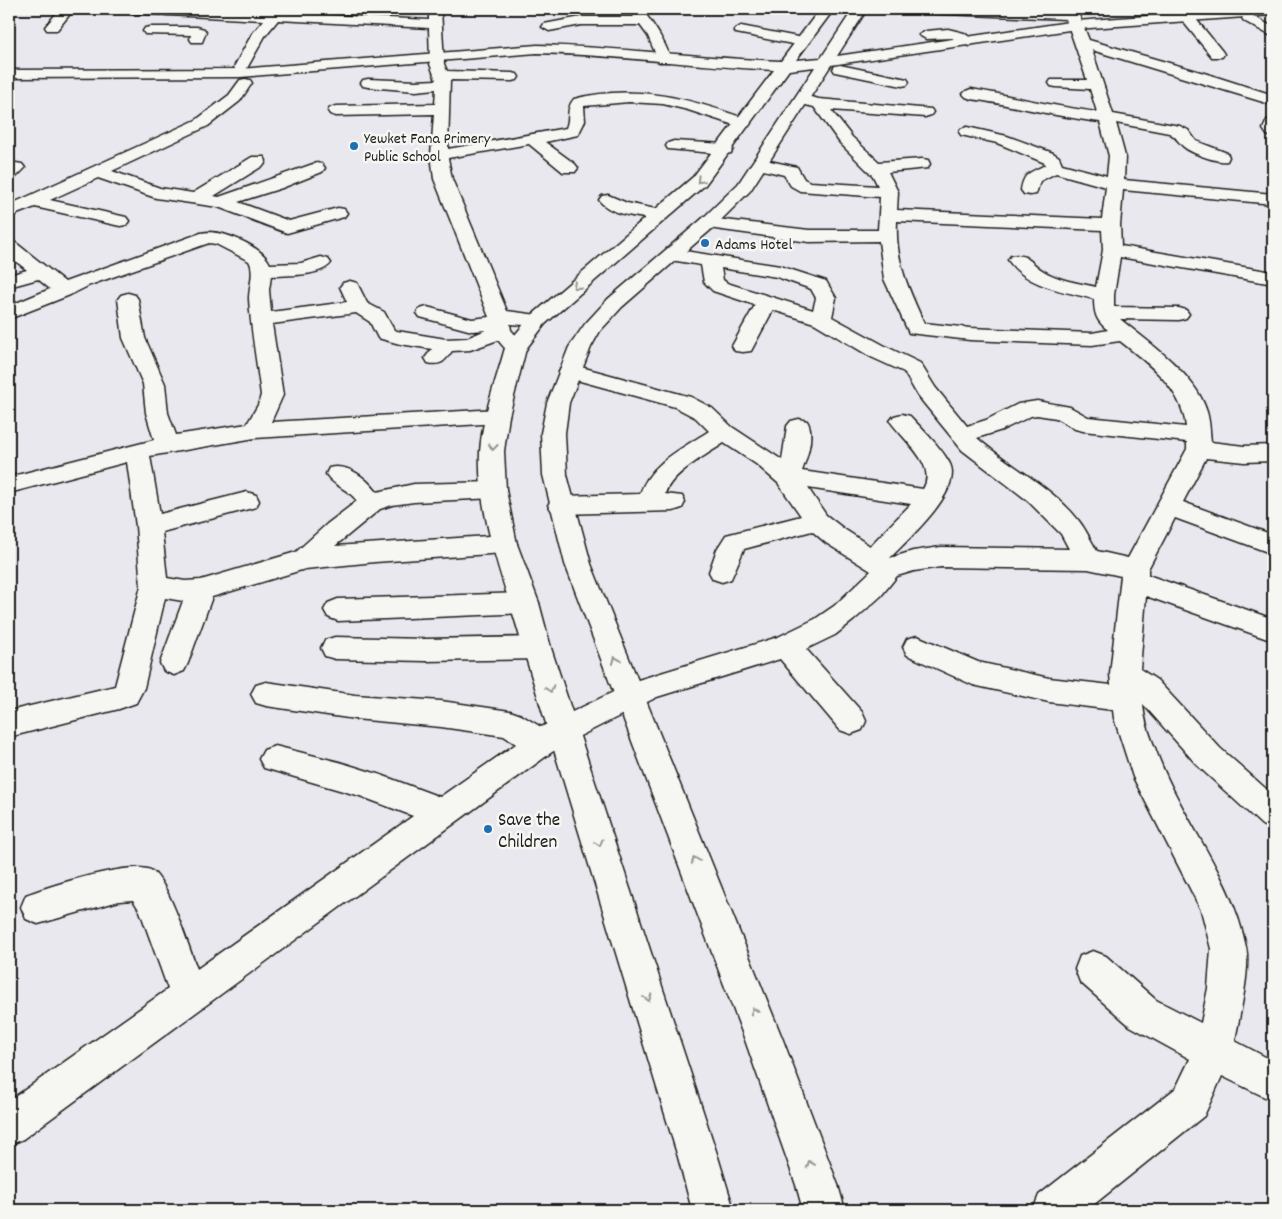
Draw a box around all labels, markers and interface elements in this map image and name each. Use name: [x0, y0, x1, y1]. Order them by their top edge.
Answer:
place label: Yewket Fana Primery Public School: [364, 128, 491, 169]
marker: Yewket Fana Primery Public School: [348, 140, 360, 152]
one-way arrow: [696, 175, 705, 184]
place label: Adams Hotel: [715, 234, 792, 257]
marker: Adams Hotel: [699, 237, 711, 249]
one-way arrow: [573, 280, 582, 289]
one-way arrow: [488, 443, 499, 451]
one-way arrow: [612, 656, 622, 665]
one-way arrow: [544, 684, 554, 692]
place label: Save the Children: [498, 808, 560, 857]
marker: Save the Children: [482, 823, 494, 835]
one-way arrow: [593, 839, 603, 847]
one-way arrow: [690, 856, 701, 865]
one-way arrow: [643, 994, 653, 1002]
one-way arrow: [749, 1007, 760, 1016]
one-way arrow: [806, 1160, 816, 1169]

